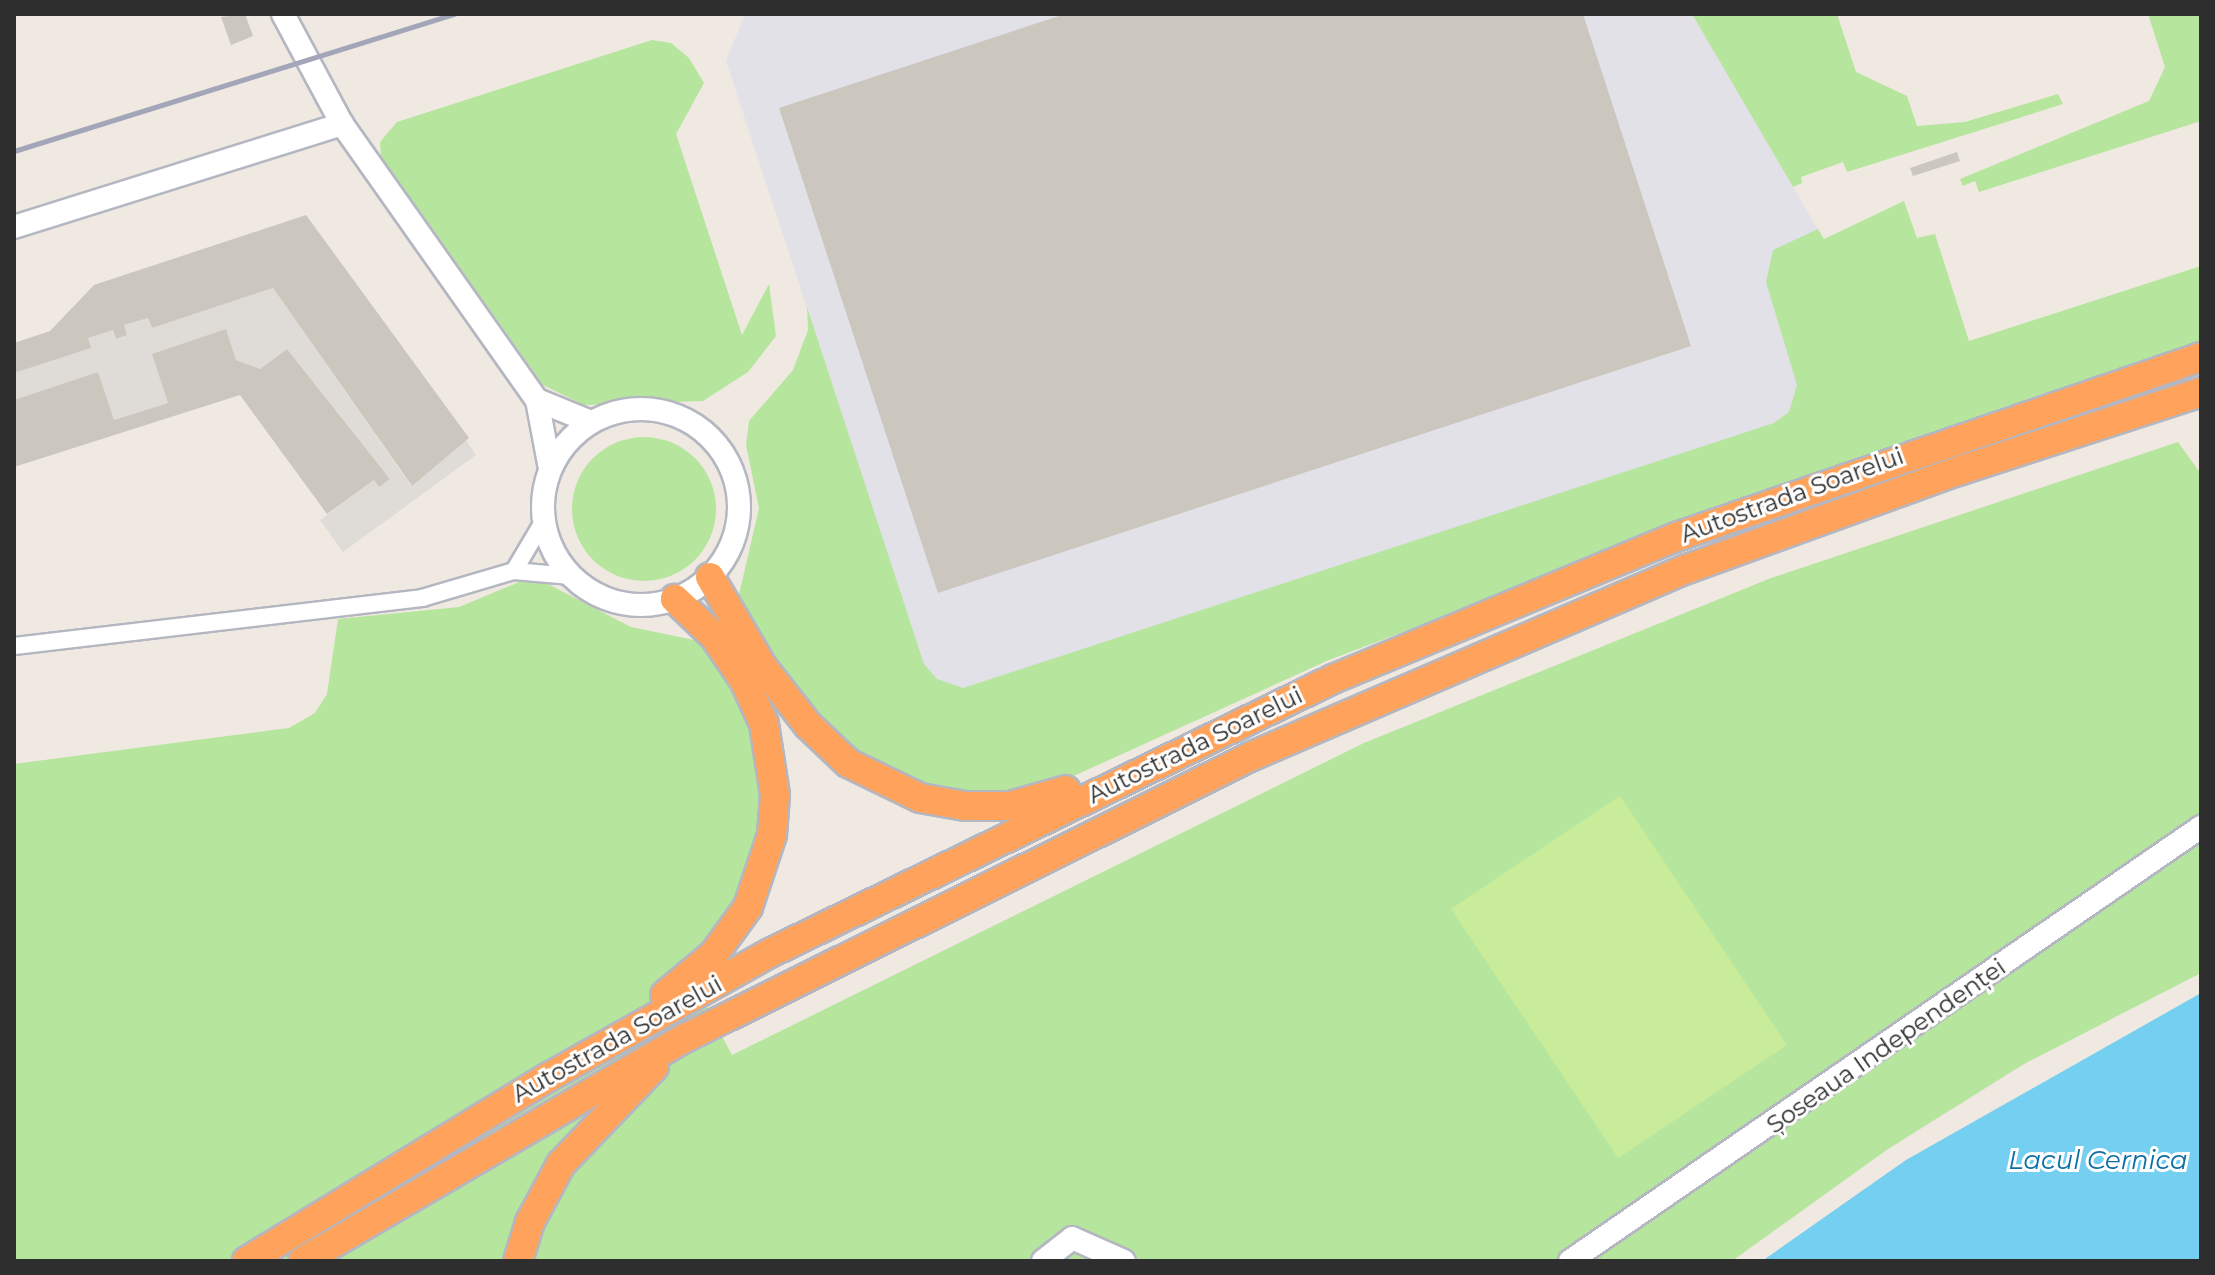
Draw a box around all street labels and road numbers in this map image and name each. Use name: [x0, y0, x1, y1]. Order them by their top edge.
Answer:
street label: Autostrada Soarelui: [1677, 441, 1907, 549]
street label: Autostrada Soarelui: [1083, 681, 1307, 809]
street label: Șoseaua Independenței: [1761, 953, 2011, 1139]
street label: Autostrada Soarelui: [507, 969, 727, 1109]

